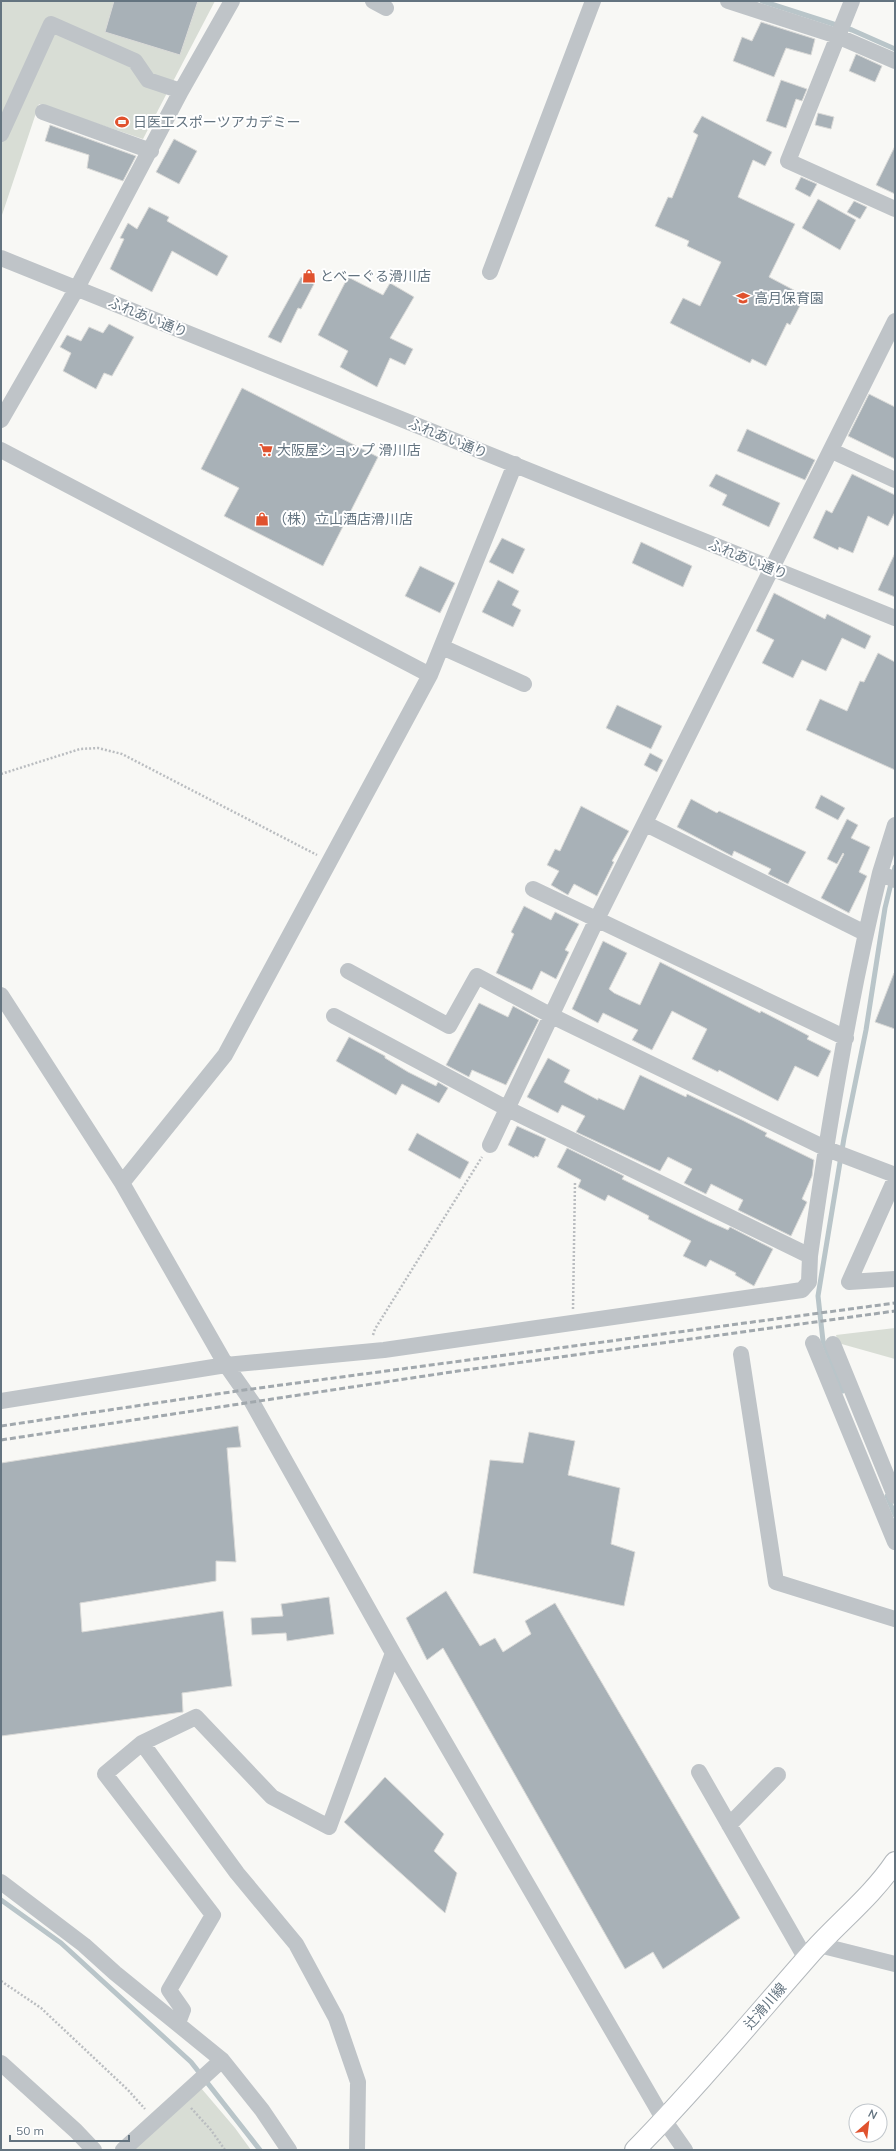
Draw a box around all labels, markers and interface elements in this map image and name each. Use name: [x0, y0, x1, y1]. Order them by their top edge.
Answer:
place label: 日医工スポーツアカデミー: [133, 113, 301, 131]
sports icon: 日医工スポーツアカデミー: [114, 114, 130, 130]
place label: とべーぐる滑川店: [320, 267, 431, 285]
shop icon: とべーぐる滑川店: [301, 268, 317, 284]
place label: 高月保育園: [754, 289, 824, 307]
school or university icon: 高月保育園: [735, 290, 751, 306]
street label: ふれあい通り: [106, 293, 190, 341]
street label: ふれあい通り: [406, 414, 490, 462]
place label: 大阪屋ショップ 滑川店: [277, 441, 421, 459]
supermarket icon: 大阪屋ショップ 滑川店: [258, 442, 274, 458]
place label: （株）立山酒店滑川店: [273, 510, 413, 528]
shop icon: （株）立山酒店滑川店: [254, 511, 270, 527]
street label: ふれあい通り: [706, 535, 790, 583]
street label: 辻滑川線: [740, 1979, 790, 2033]
north arrow: [848, 2103, 888, 2143]
text: N: [866, 2106, 880, 2122]
scale bar: [10, 2117, 129, 2143]
text: 50 m: [16, 2123, 44, 2138]

